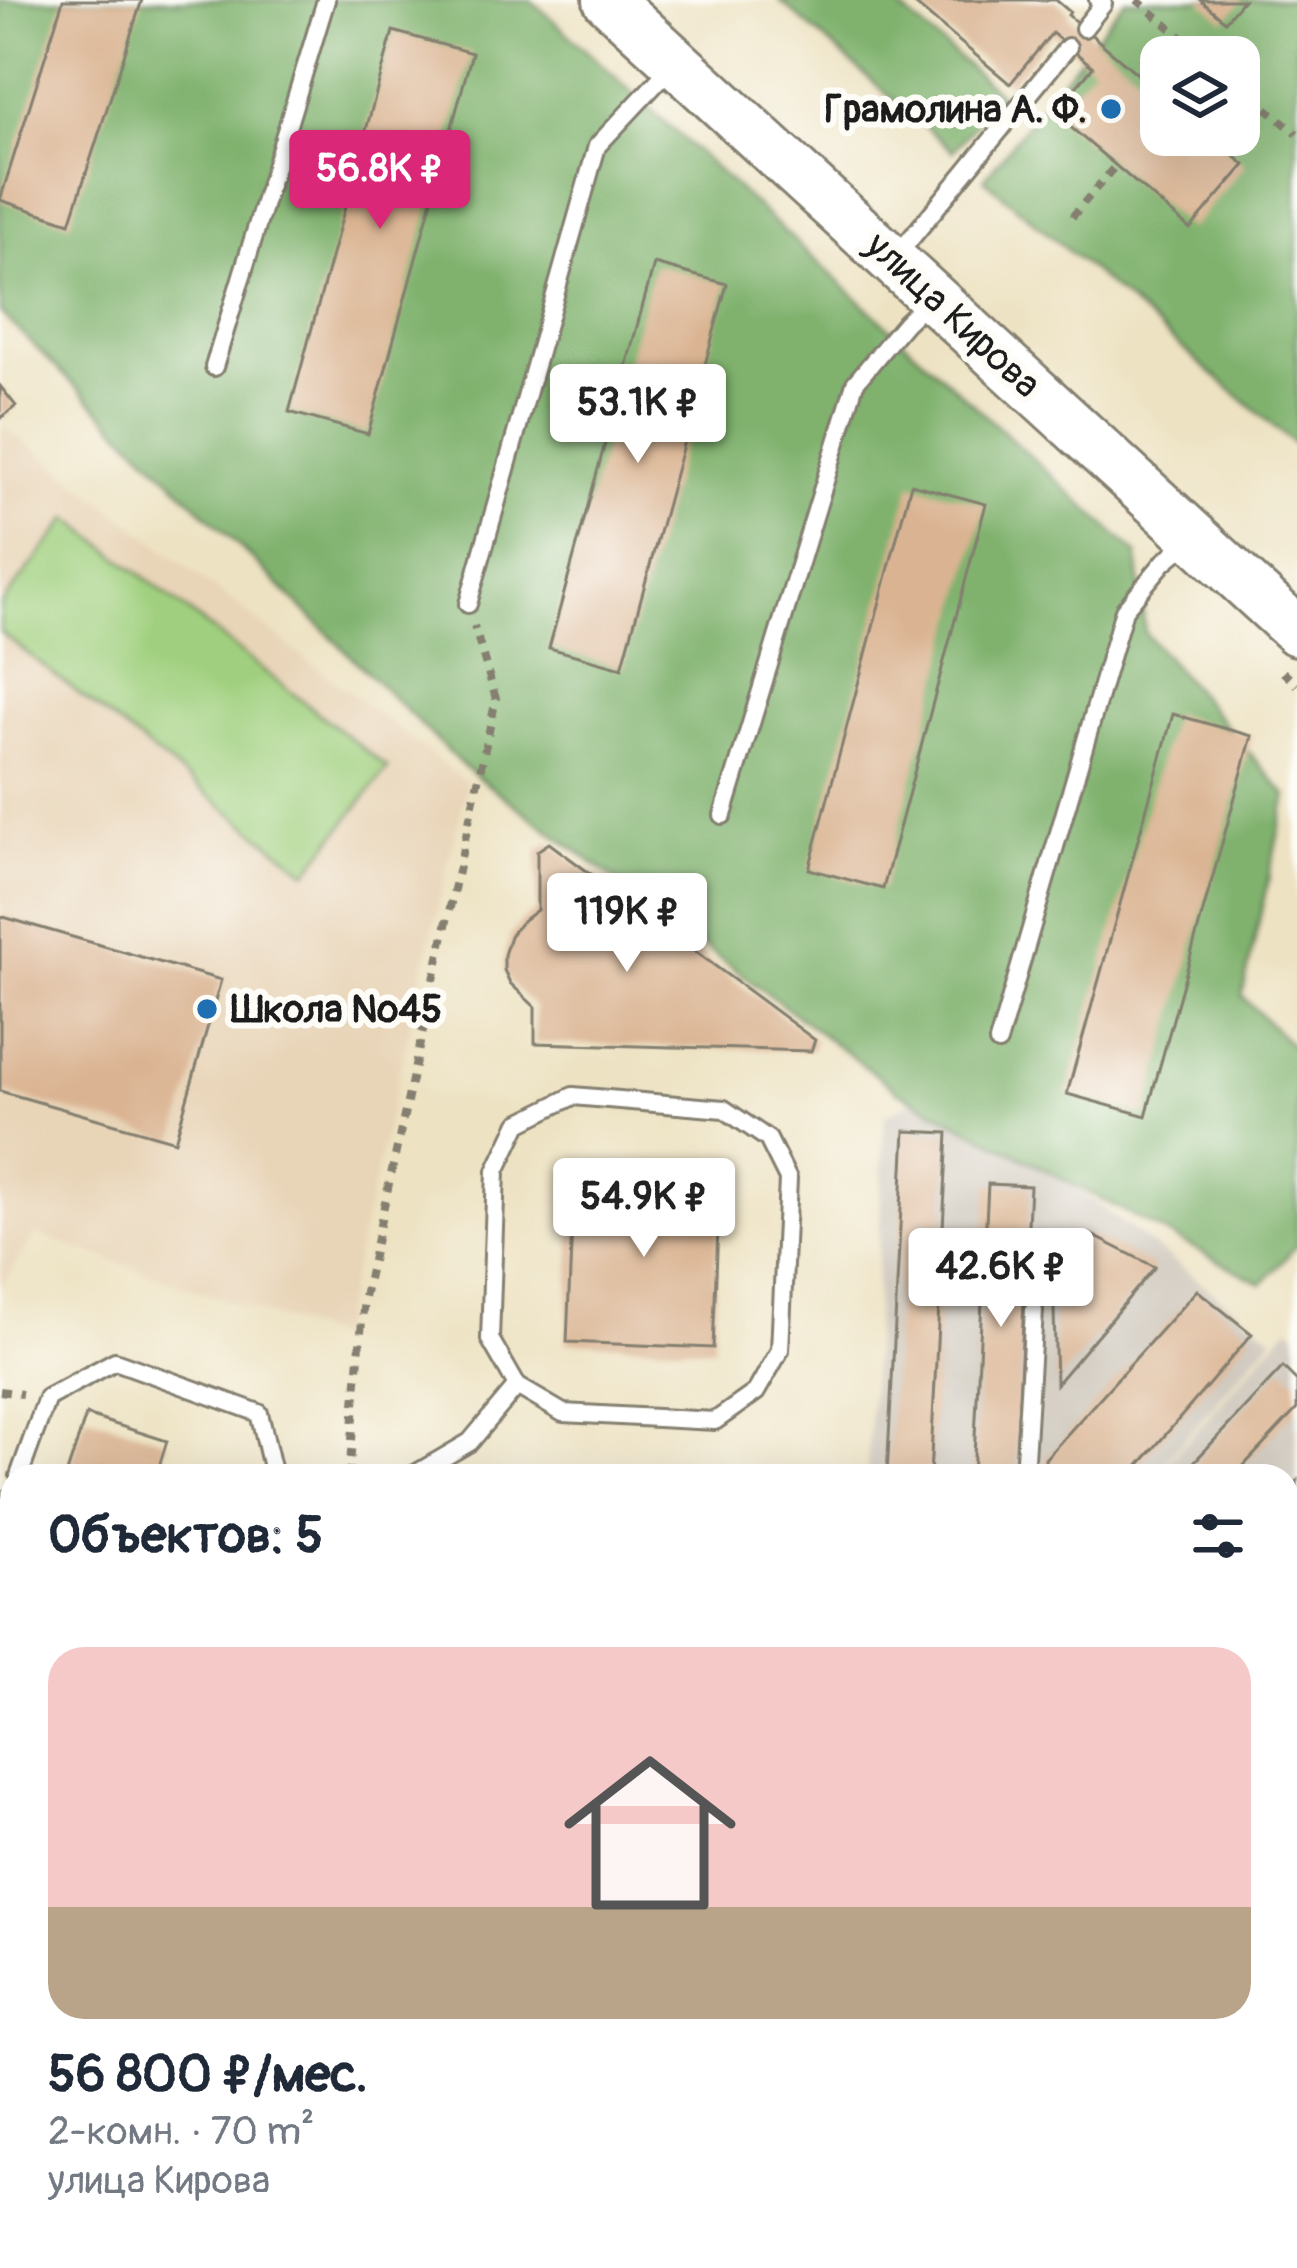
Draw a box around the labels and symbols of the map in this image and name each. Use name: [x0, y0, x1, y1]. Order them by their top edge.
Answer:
place label: Грамолина А. Ф.: [824, 85, 1087, 134]
marker: Грамолина А. Ф.: [1098, 96, 1124, 122]
pin: 56.8K ₽: [269, 130, 491, 232]
street label: улица Кирова: [854, 221, 1051, 409]
pin: 53.1K ₽: [527, 364, 749, 466]
pin: 119K ₽: [529, 873, 725, 975]
place label: Школа №45: [230, 985, 442, 1034]
marker: Школа №45: [194, 996, 220, 1022]
pin: 54.9K ₽: [533, 1158, 755, 1260]
pin: 42.6K ₽: [890, 1228, 1112, 1330]

